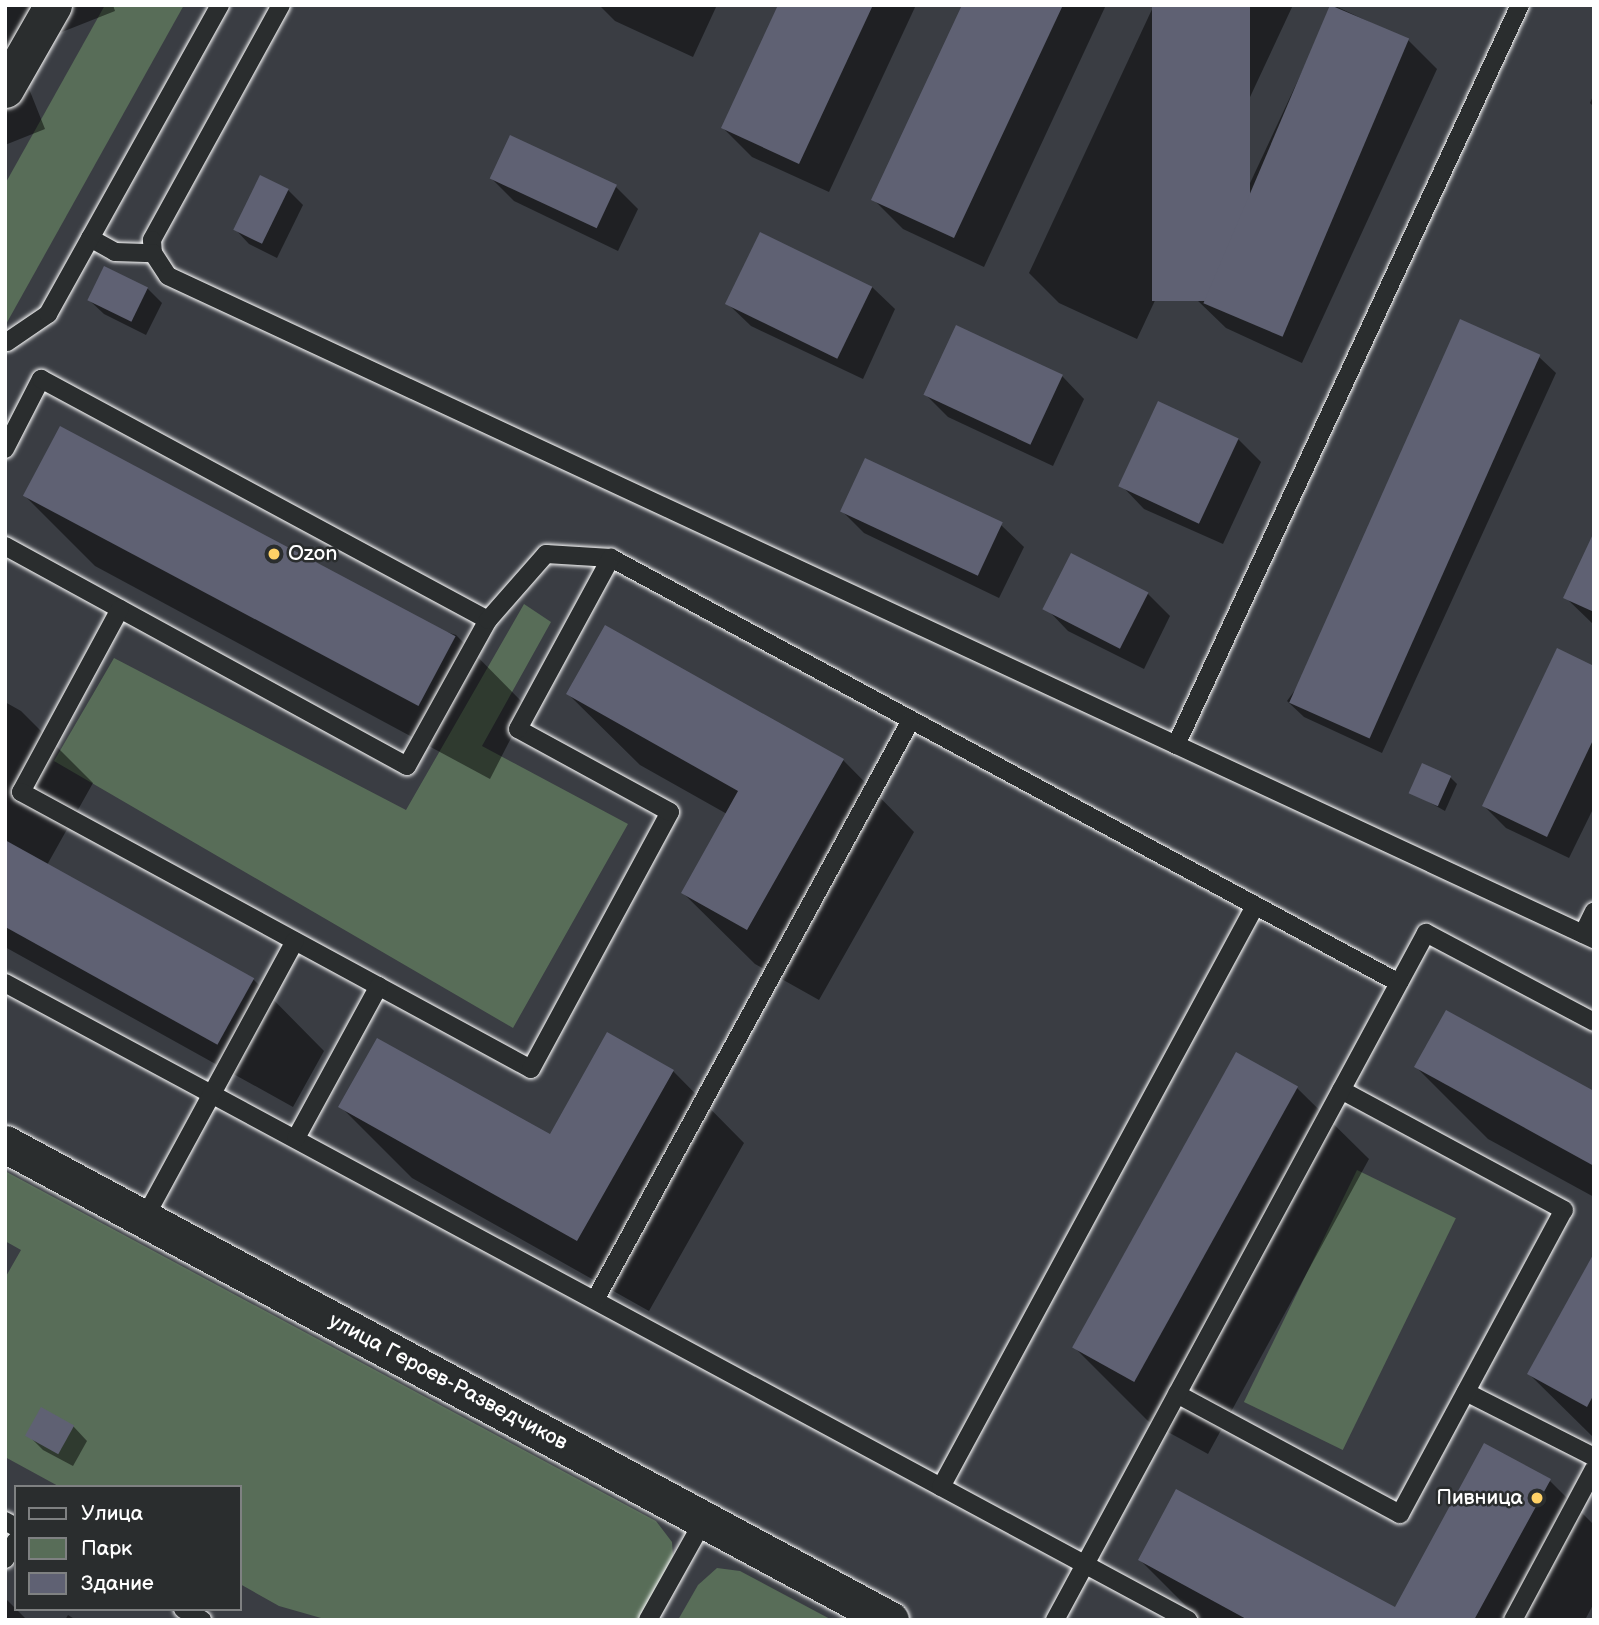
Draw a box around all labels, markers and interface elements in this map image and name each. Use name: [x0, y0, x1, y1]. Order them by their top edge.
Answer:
place label: Ozon: [288, 541, 337, 567]
marker: Ozon: [266, 546, 282, 562]
street label: улица Героев-Разведчиков: [324, 1308, 572, 1456]
legend: [14, 1485, 242, 1611]
place label: Пивница: [1436, 1485, 1523, 1511]
marker: Пивница: [1529, 1490, 1545, 1506]
text: Улица: [81, 1501, 143, 1526]
text: Парк: [81, 1536, 132, 1561]
text: Здание: [81, 1571, 154, 1596]

